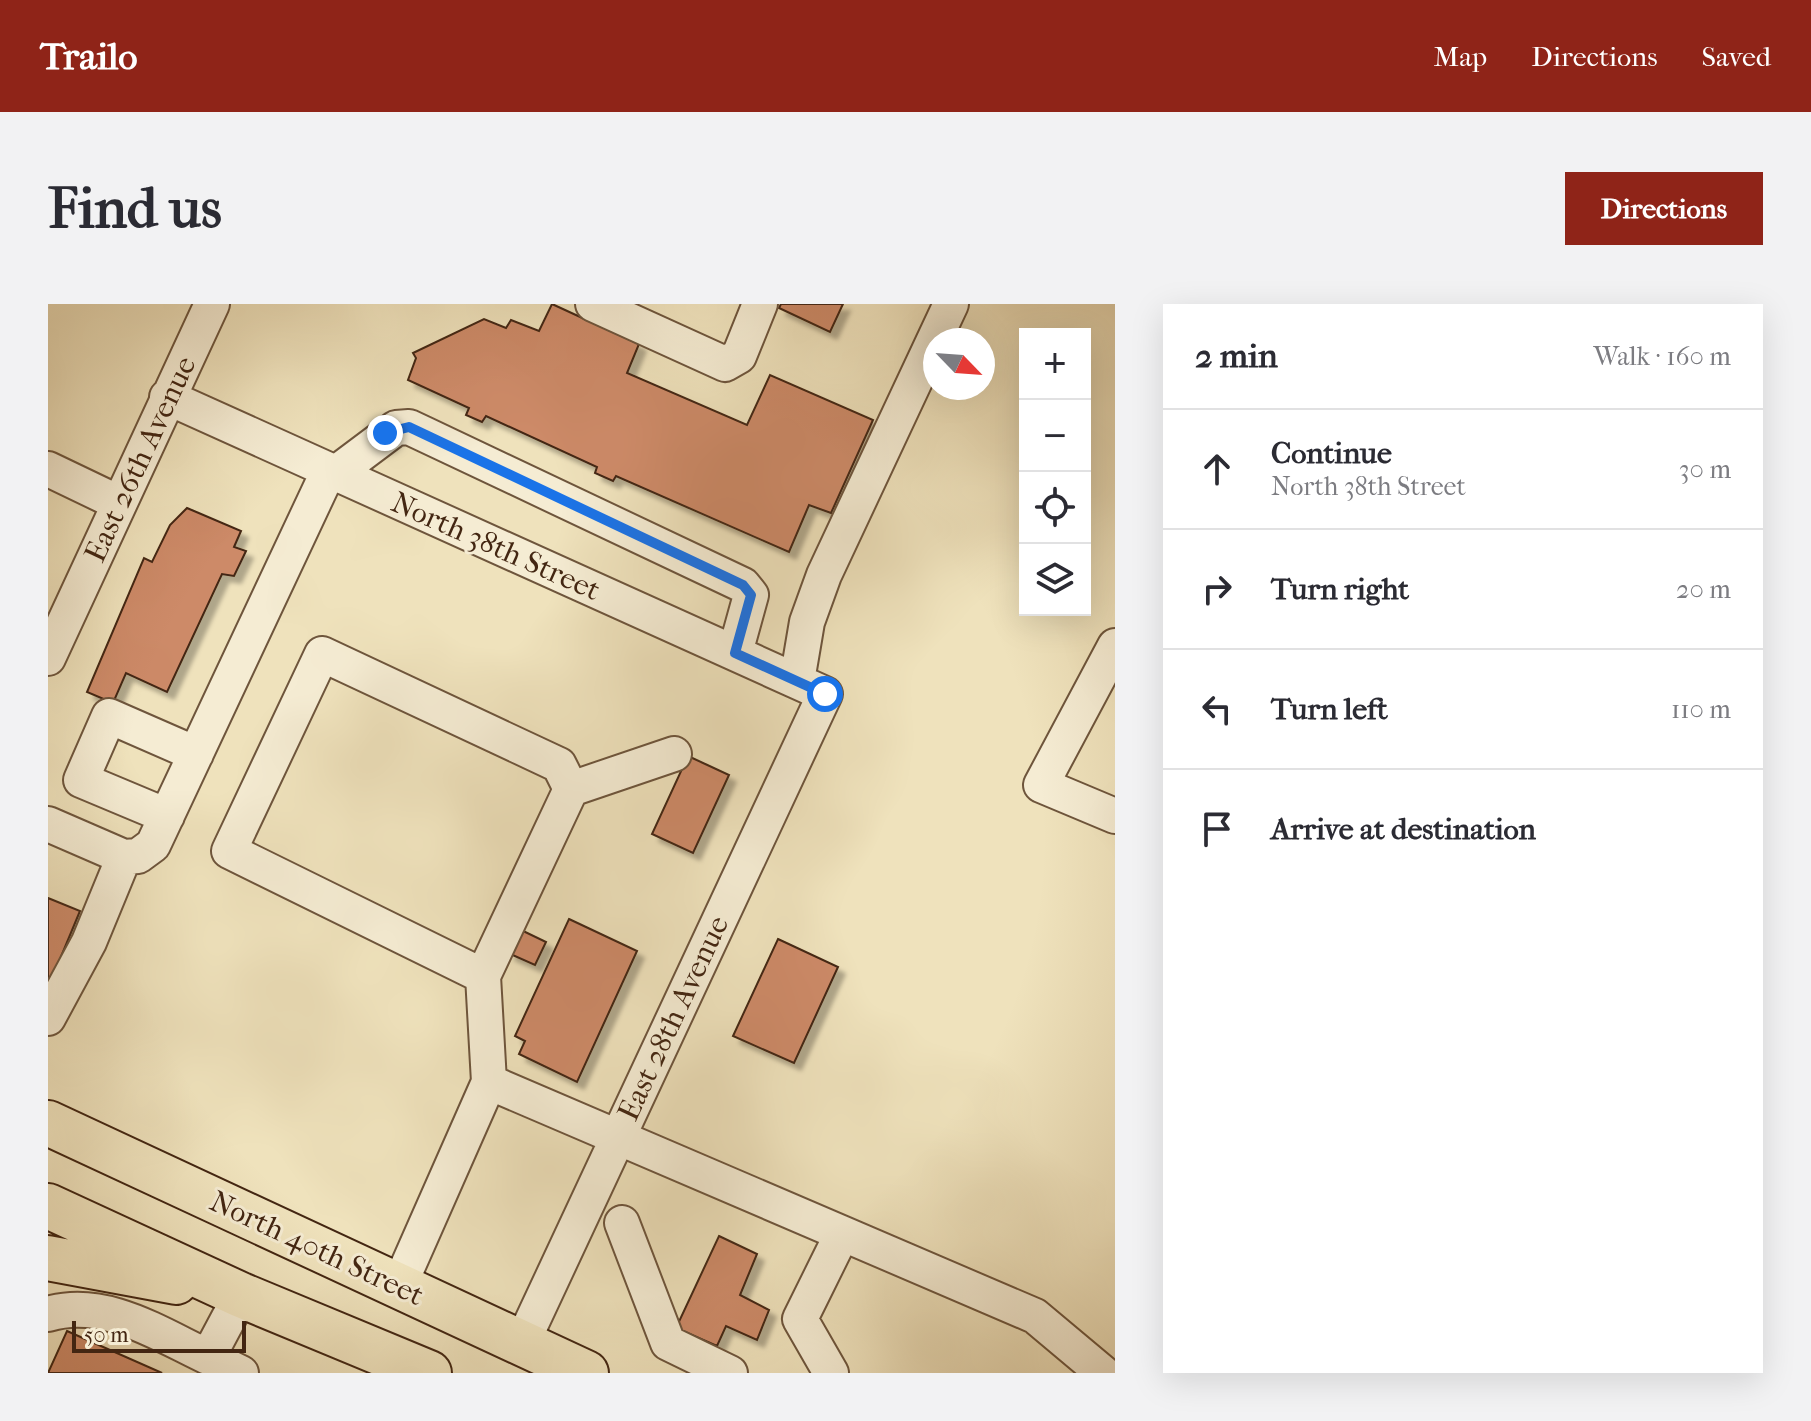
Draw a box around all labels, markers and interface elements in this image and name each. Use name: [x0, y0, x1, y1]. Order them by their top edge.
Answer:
text: Trailo: [40, 34, 137, 79]
text: Map: [1434, 40, 1487, 73]
text: Directions: [1531, 40, 1658, 73]
text: Saved: [1702, 40, 1771, 73]
button: Directions: [1565, 172, 1763, 245]
text: Find us: [48, 176, 222, 241]
north arrow: [923, 328, 995, 400]
map controls: [1019, 328, 1091, 616]
button: +: [1019, 328, 1091, 400]
text: 2 min: [1195, 336, 1278, 376]
text: Walk · 160 m: [1593, 341, 1731, 372]
street label: East 26th Avenue: [77, 351, 203, 568]
button: −: [1019, 400, 1091, 472]
route end: [367, 415, 403, 451]
text: Continue: [1271, 436, 1392, 471]
icon: ahead: [1195, 447, 1239, 491]
text: 30 m: [1679, 454, 1731, 485]
text: North 38th Street: [1271, 471, 1466, 502]
button: locate: [1019, 472, 1091, 544]
street label: North 38th Street: [386, 485, 606, 608]
button: layers: [1019, 544, 1091, 616]
icon: right: [1195, 567, 1239, 611]
text: Turn right: [1271, 572, 1409, 607]
text: 20 m: [1676, 574, 1731, 605]
route start: [807, 676, 843, 712]
icon: left: [1195, 687, 1239, 731]
text: Turn left: [1271, 692, 1388, 727]
text: 110 m: [1671, 694, 1731, 725]
icon: arrive: [1195, 807, 1239, 851]
text: Arrive at destination: [1271, 812, 1536, 847]
street label: East 28th Avenue: [611, 910, 736, 1126]
street label: North 40th Street: [204, 1184, 429, 1313]
scale bar: [72, 1317, 246, 1353]
text: 50 m: [84, 1322, 129, 1348]

